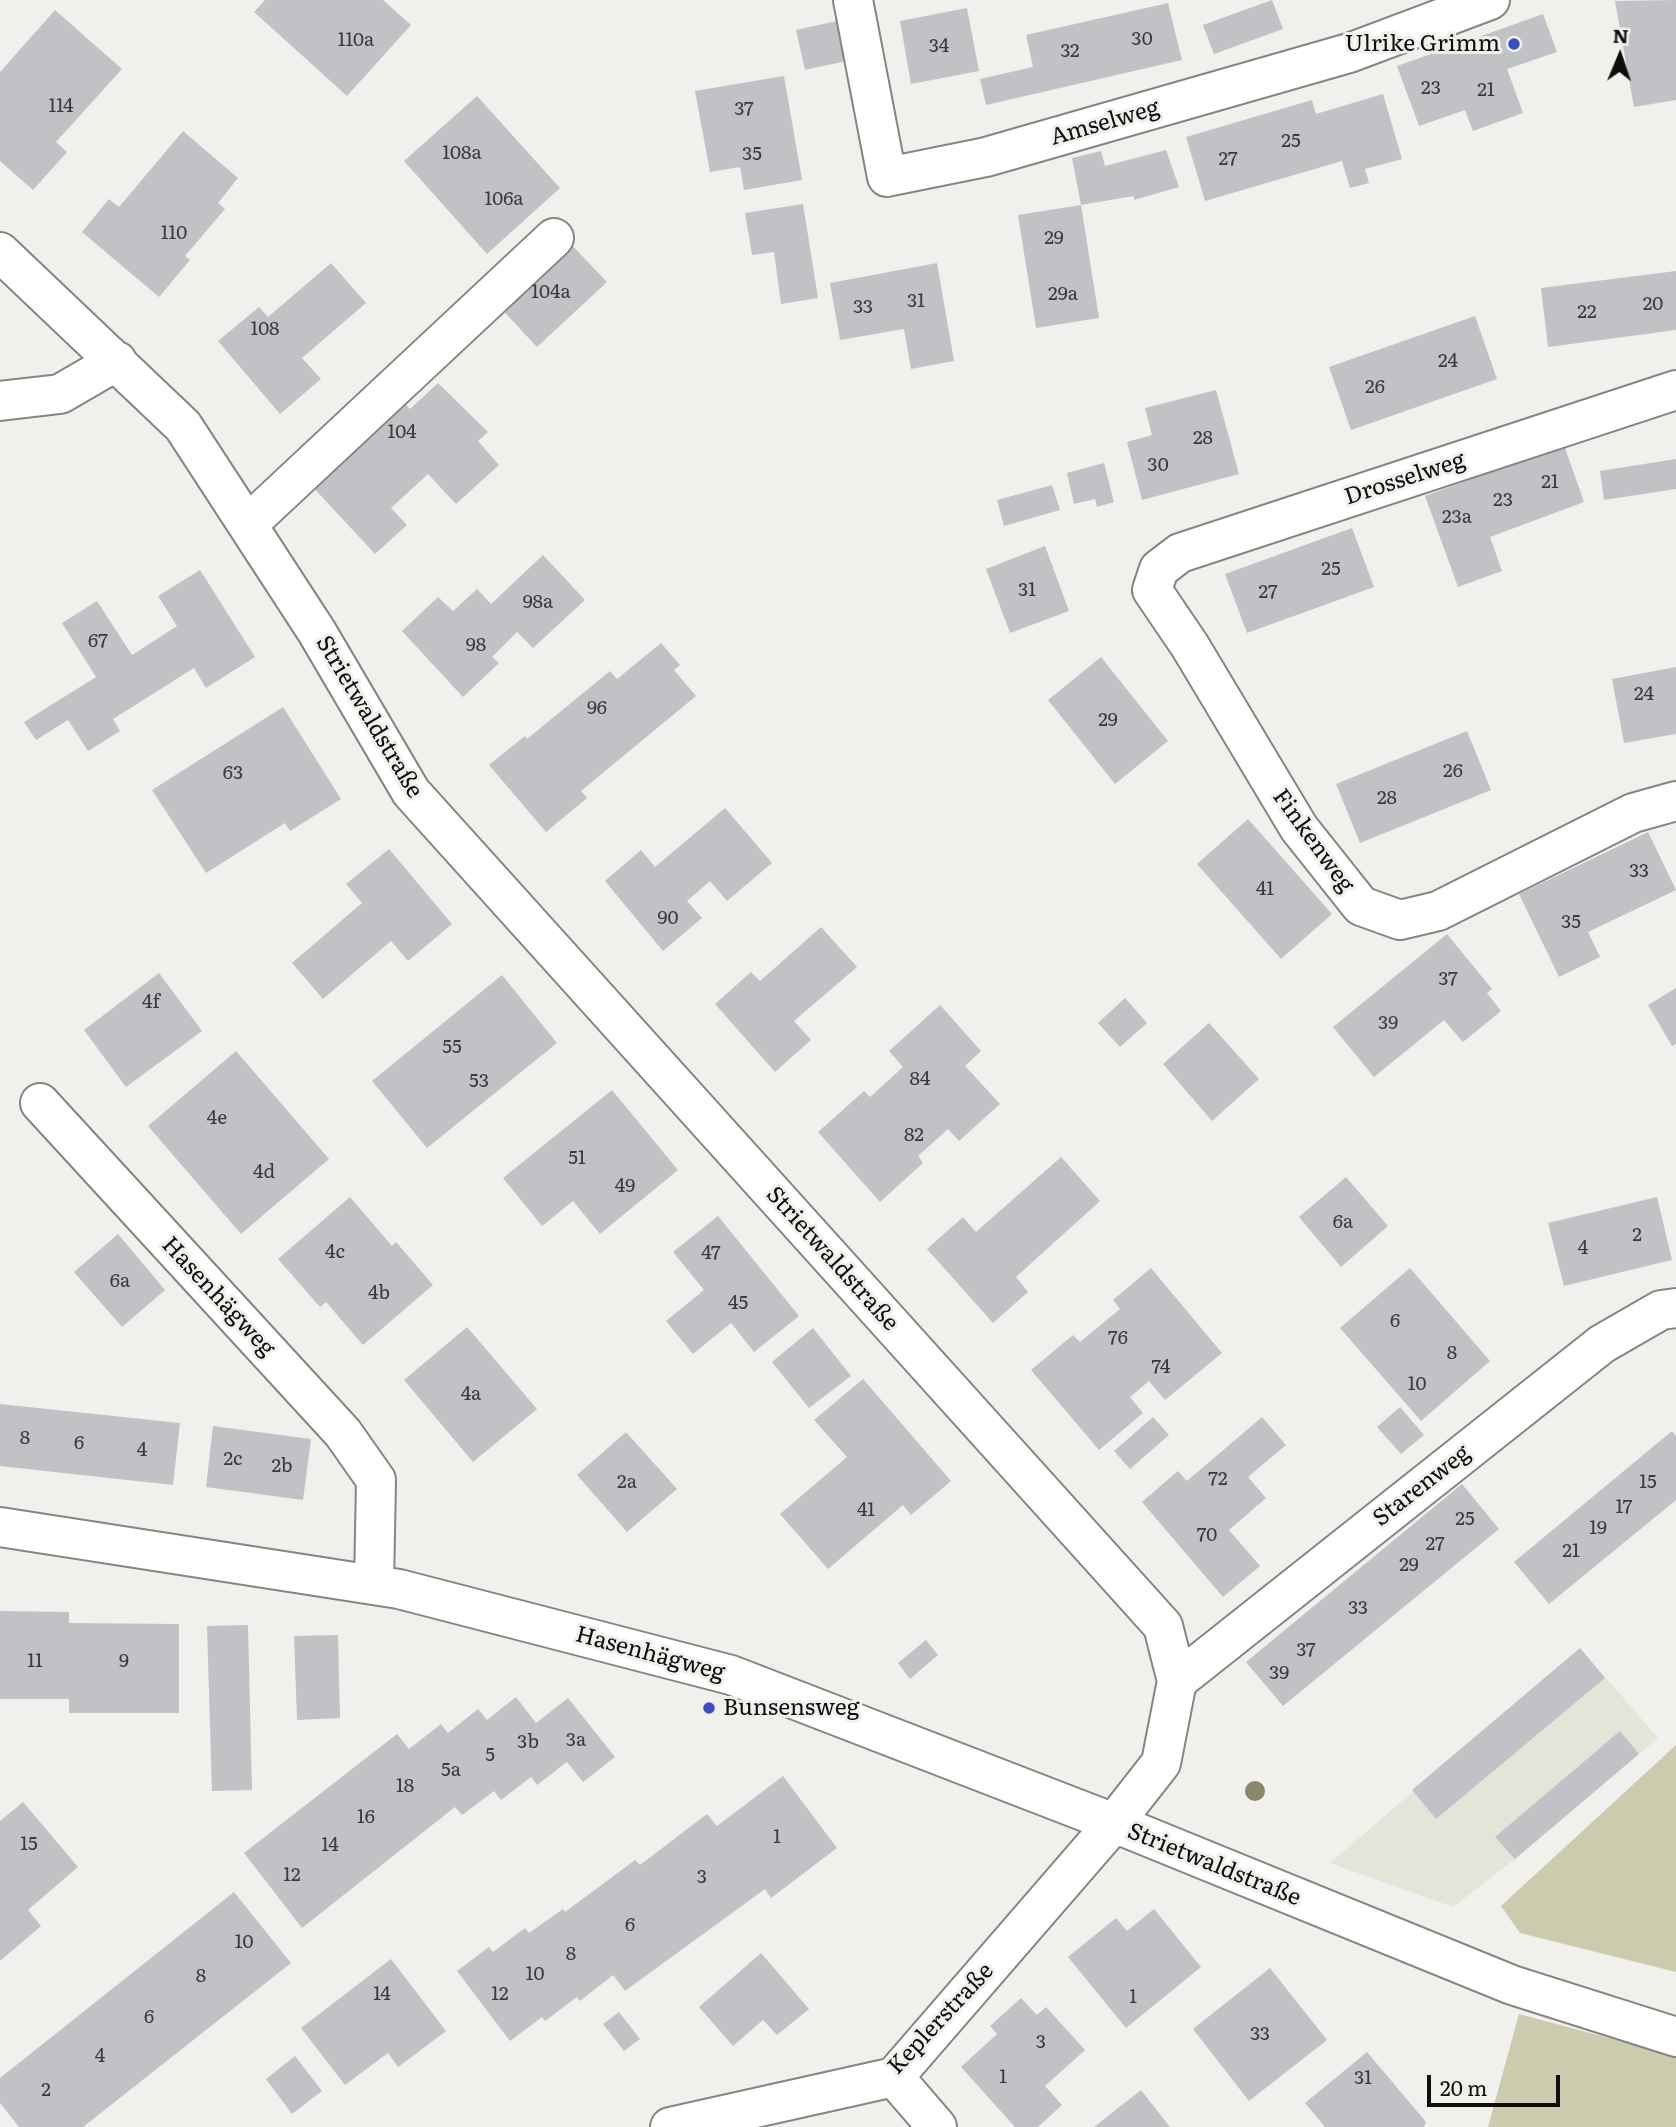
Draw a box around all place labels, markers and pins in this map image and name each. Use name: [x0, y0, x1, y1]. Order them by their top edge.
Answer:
place label: Ulrike Grimm: [1345, 30, 1500, 58]
marker: Ulrike Grimm: [1506, 36, 1522, 52]
place label: Bunsensweg: [723, 1694, 859, 1722]
marker: Bunsensweg: [701, 1700, 717, 1716]

